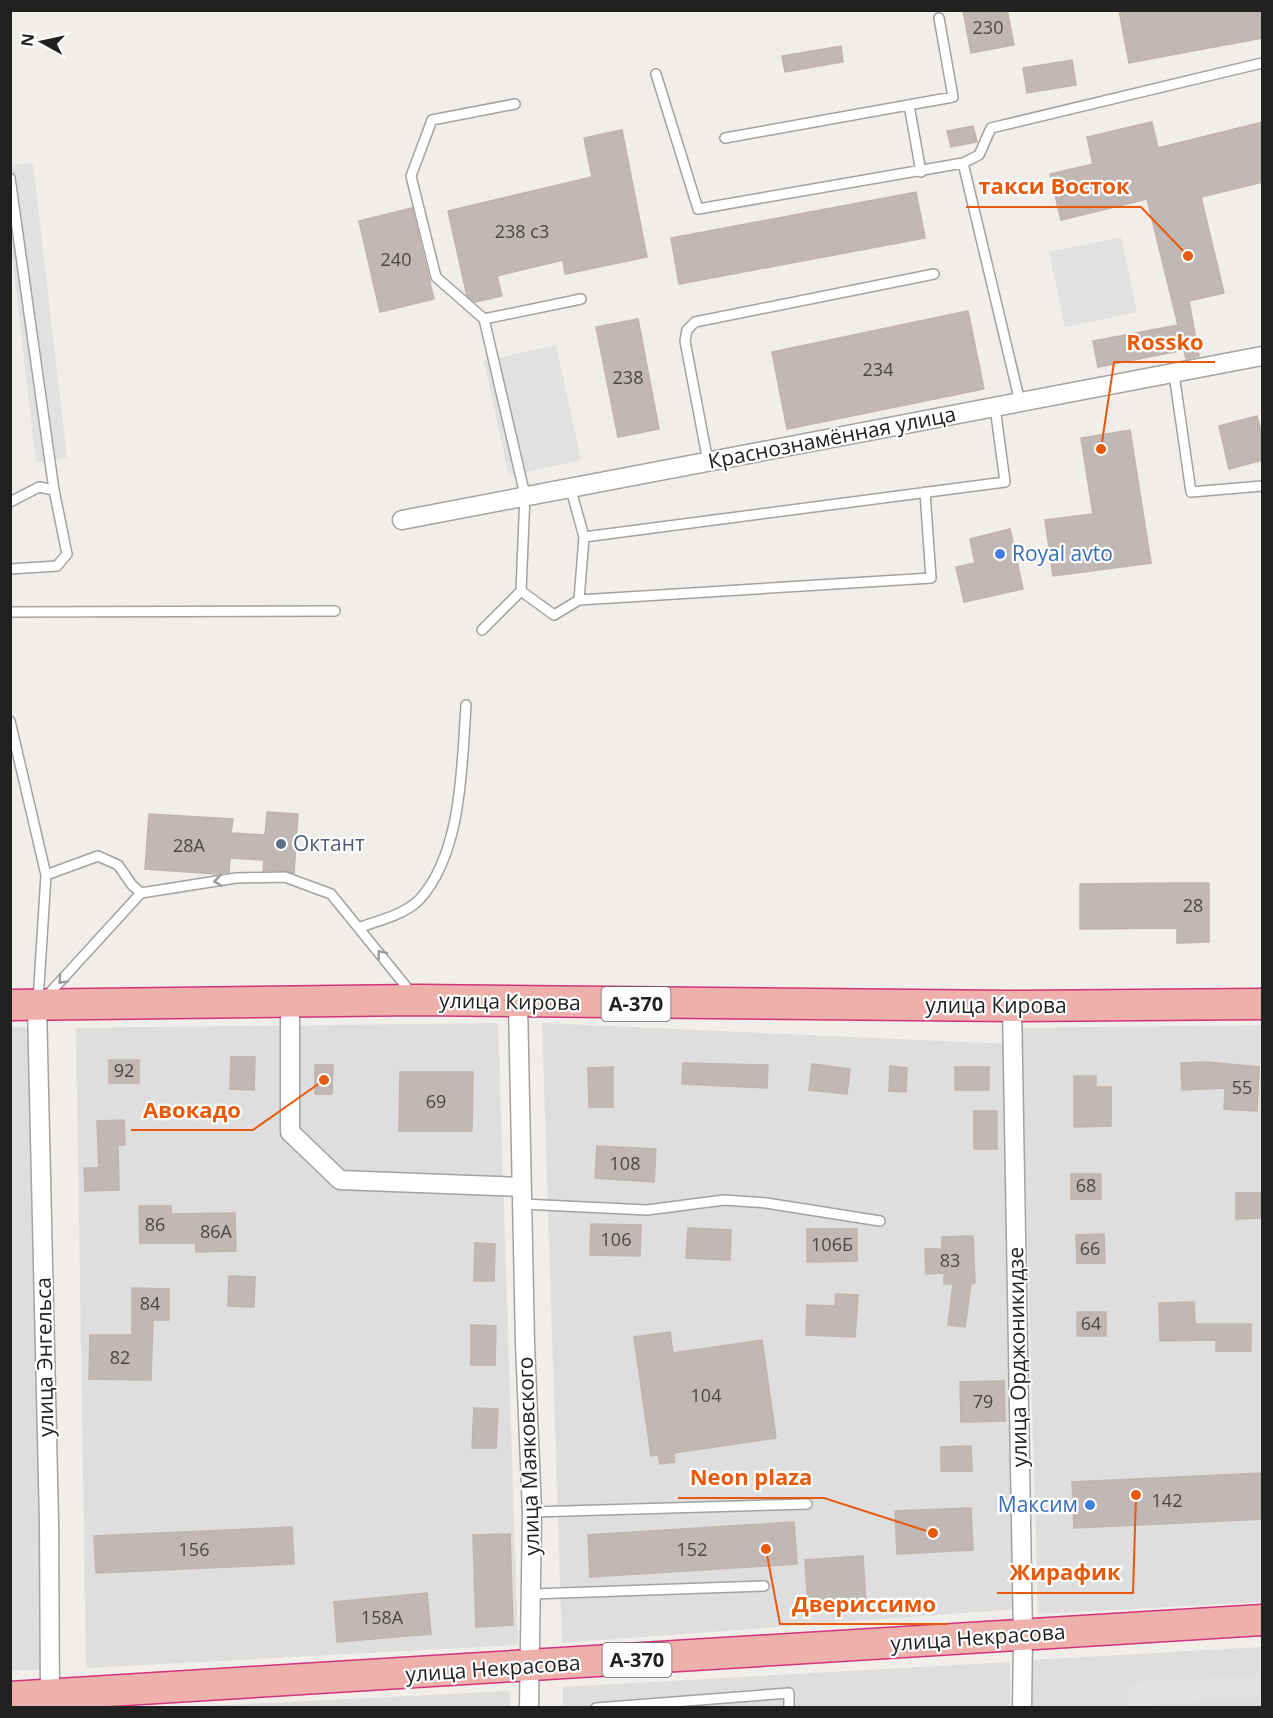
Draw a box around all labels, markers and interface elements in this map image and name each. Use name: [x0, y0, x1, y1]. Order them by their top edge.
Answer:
north arrow: [12, 12, 72, 72]
house number: 230: [973, 15, 1003, 39]
text: N: [15, 32, 39, 48]
callout: такси Восток: [966, 167, 1141, 207]
text: такси Восток: [978, 170, 1130, 200]
house number: 238 с3: [495, 219, 549, 243]
house number: 240: [381, 247, 411, 271]
callout: Rossko: [1114, 322, 1215, 362]
text: Rossko: [1126, 326, 1204, 356]
house number: 234: [863, 357, 893, 381]
house number: 238: [613, 365, 643, 389]
street label: Краснознамённая улица: [706, 399, 958, 475]
place label: Royal avto: [1012, 539, 1113, 567]
marker: Royal avto: [993, 547, 1007, 561]
place label: Октант: [293, 829, 365, 857]
house number: 28А: [173, 833, 206, 857]
marker: Октант: [274, 837, 288, 851]
one-way arrow: [213, 874, 222, 886]
house number: 28: [1183, 893, 1203, 917]
one-way arrow: [378, 950, 389, 961]
one-way arrow: [58, 973, 69, 983]
street label: улица Кирова: [439, 986, 581, 1016]
road number: А-370: [602, 987, 670, 1021]
street label: улица Кирова: [925, 991, 1067, 1019]
house number: 92: [114, 1058, 134, 1082]
house number: 55: [1232, 1075, 1252, 1099]
house number: 69: [426, 1089, 446, 1113]
callout: Авокадо: [131, 1090, 253, 1130]
text: Авокадо: [143, 1094, 241, 1124]
house number: 108: [610, 1151, 640, 1175]
house number: 68: [1076, 1173, 1096, 1197]
house number: 86: [145, 1212, 165, 1236]
house number: 86А: [200, 1219, 233, 1243]
house number: 106: [601, 1227, 631, 1251]
house number: 106Б: [811, 1232, 853, 1256]
house number: 66: [1080, 1236, 1100, 1260]
street label: улица Орджоникидзе: [1001, 1247, 1033, 1467]
house number: 83: [940, 1248, 960, 1272]
street label: улица Энгельса: [29, 1277, 59, 1437]
house number: 84: [140, 1291, 160, 1315]
house number: 64: [1081, 1311, 1101, 1335]
house number: 82: [110, 1345, 130, 1369]
street label: улица Маяковского: [511, 1356, 545, 1556]
house number: 104: [691, 1383, 721, 1407]
house number: 79: [973, 1389, 993, 1413]
callout: Neon plaza: [678, 1458, 824, 1498]
text: Neon plaza: [690, 1461, 812, 1491]
house number: 142: [1152, 1488, 1182, 1512]
place label: Максим: [998, 1490, 1078, 1518]
marker: Максим: [1083, 1498, 1097, 1512]
house number: 156: [179, 1537, 209, 1561]
house number: 152: [677, 1537, 707, 1561]
callout: Жирафик: [997, 1553, 1133, 1593]
text: Жирафик: [1009, 1556, 1121, 1586]
callout: Двериссимо: [780, 1584, 948, 1624]
text: Двериссимо: [792, 1588, 936, 1618]
house number: 158А: [361, 1605, 404, 1629]
street label: улица Некрасова: [890, 1617, 1066, 1657]
road number: А-370: [602, 1643, 672, 1677]
street label: улица Некрасова: [405, 1648, 581, 1688]

